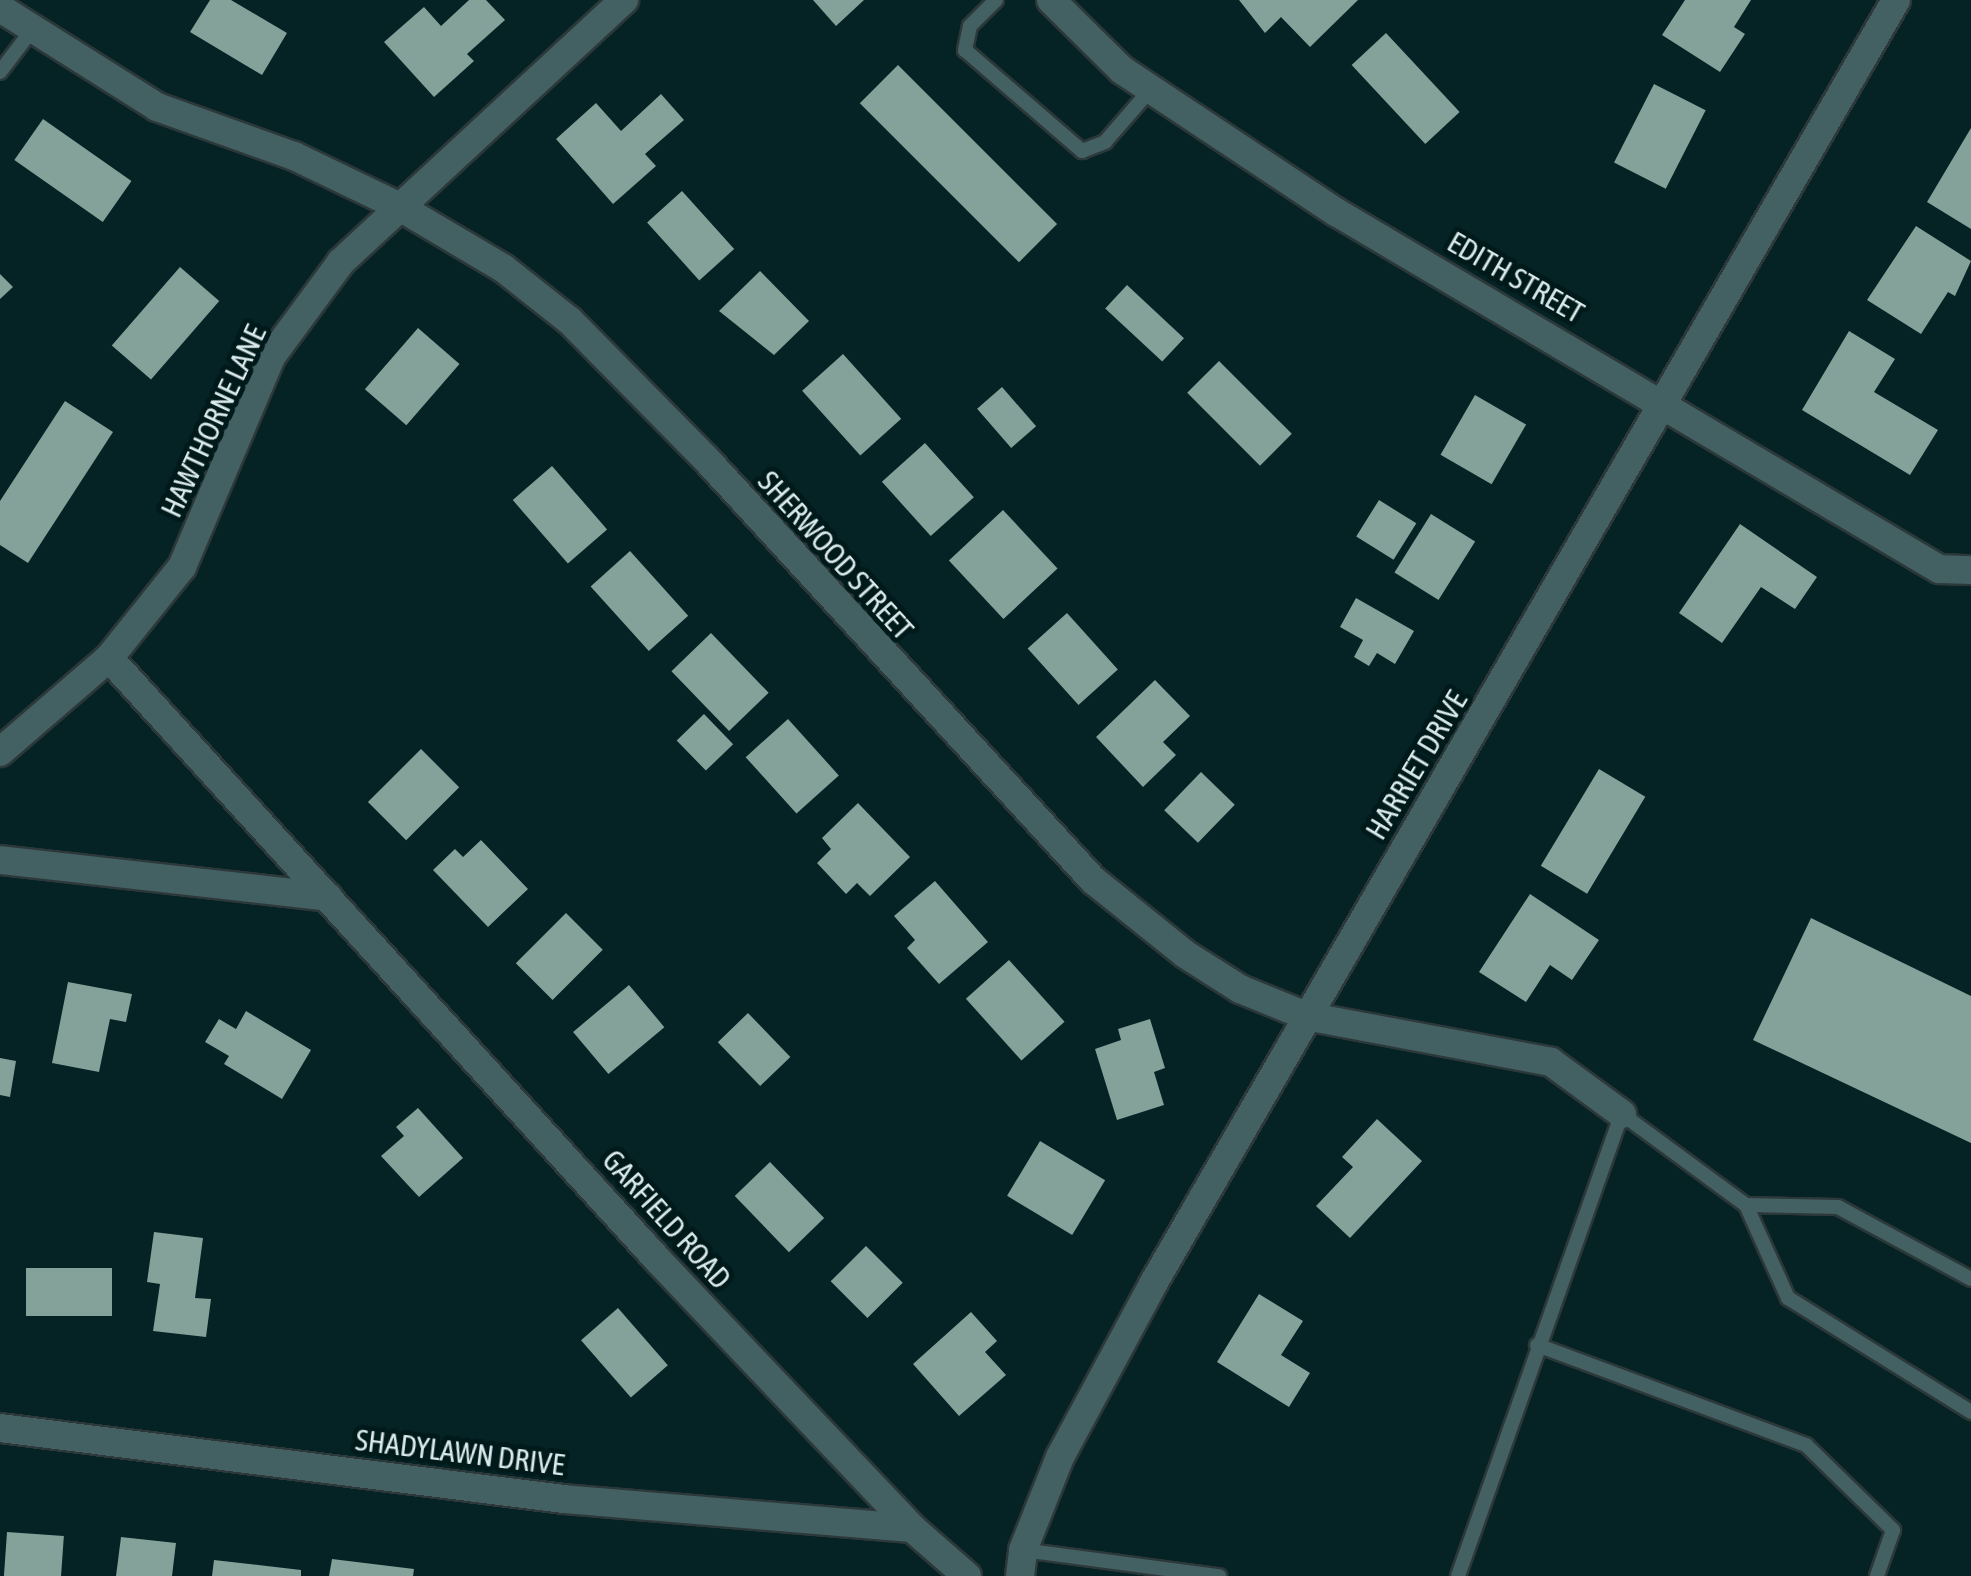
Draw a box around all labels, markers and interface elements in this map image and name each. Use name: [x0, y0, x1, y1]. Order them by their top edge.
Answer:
street label: EDITH STREET: [1441, 224, 1591, 330]
street label: HAWTHORNE LANE: [153, 319, 273, 523]
street label: SHERWOOD STREET: [751, 463, 921, 647]
street label: HARRIET DRIVE: [1358, 684, 1474, 846]
street label: GARFIELD ROAD: [595, 1142, 739, 1296]
street label: SHADYLAWN DRIVE: [353, 1421, 567, 1483]

